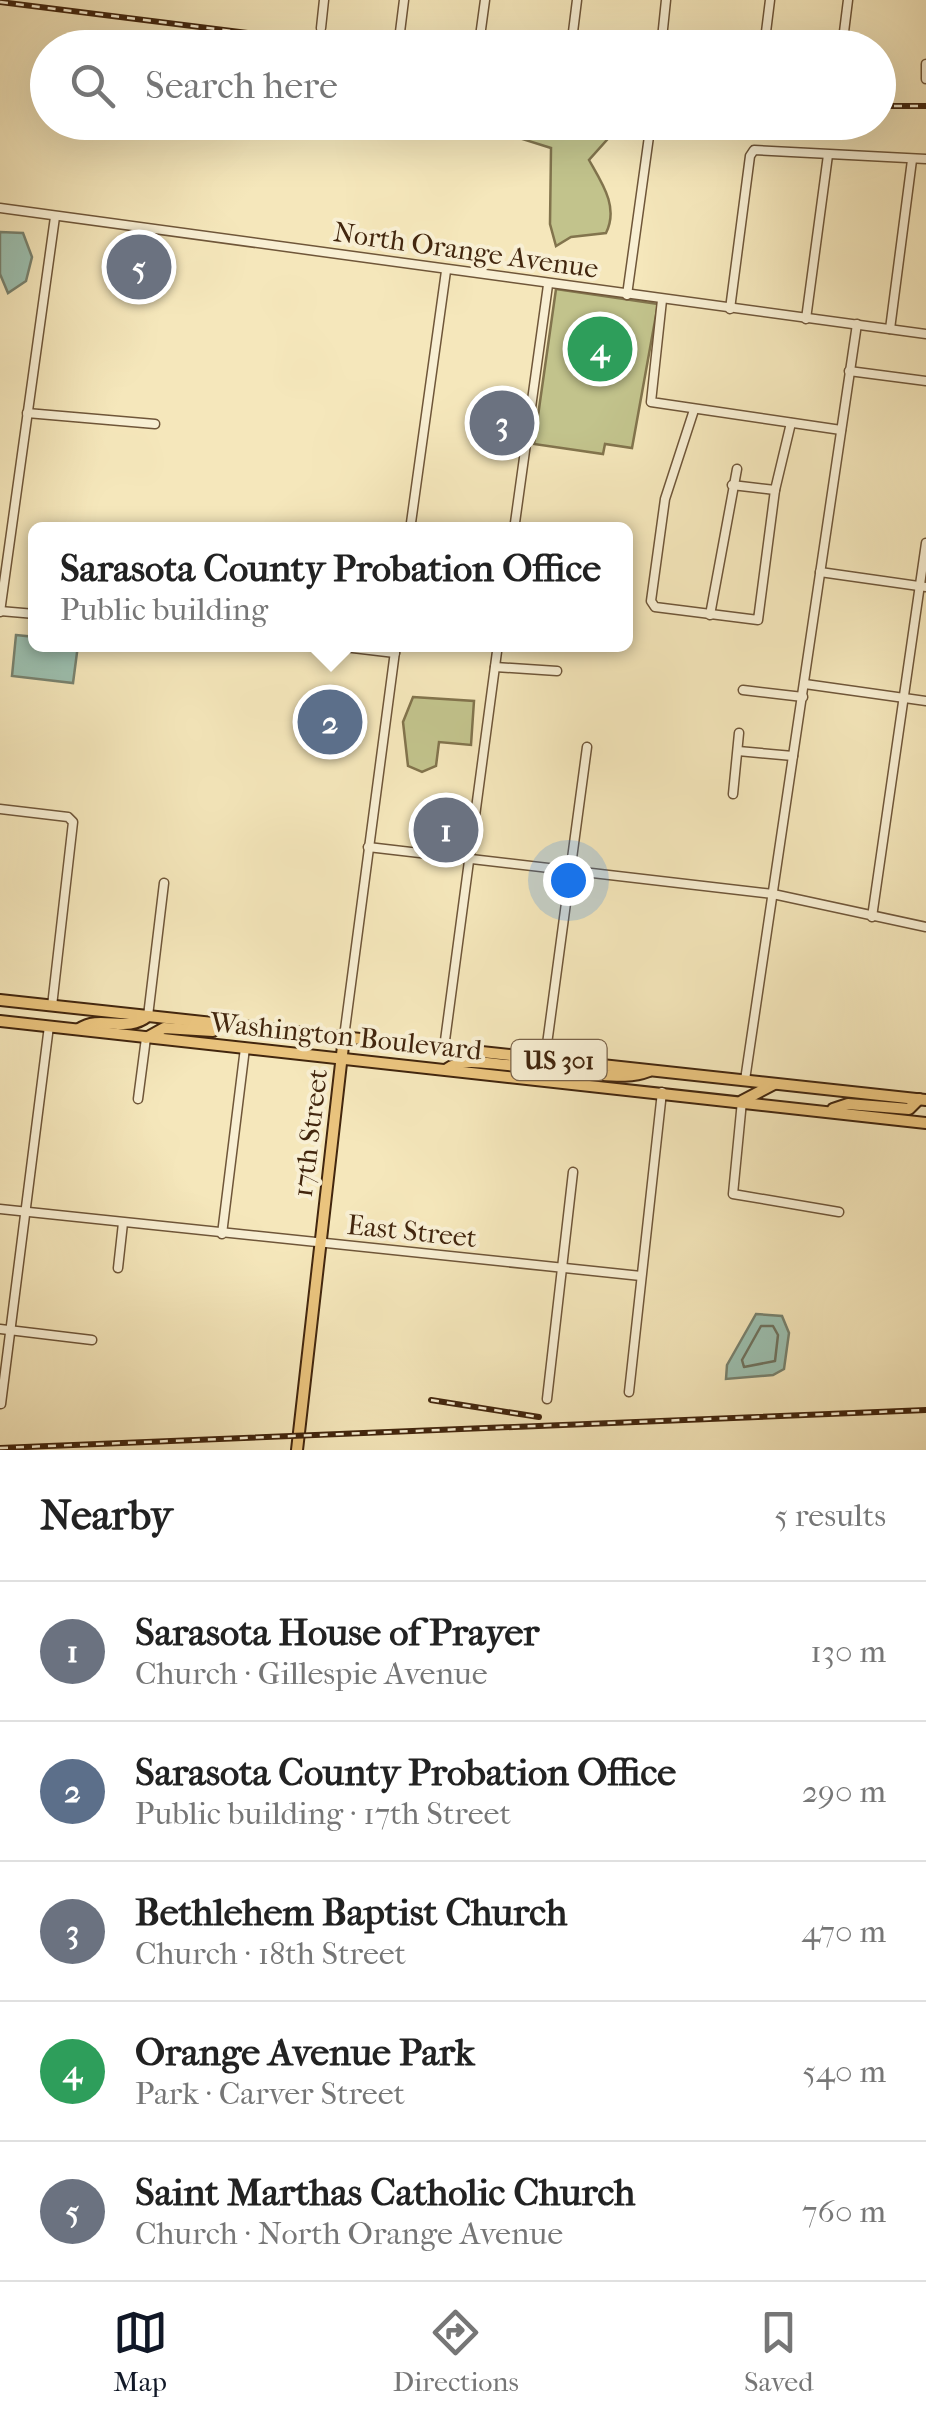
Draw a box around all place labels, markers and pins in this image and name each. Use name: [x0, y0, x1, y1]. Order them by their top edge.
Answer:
pin: 5: [106, 230, 172, 304]
pin: 4: [568, 312, 632, 386]
pin: 3: [470, 386, 534, 460]
pin: 2: [298, 684, 362, 760]
pin: 1: [414, 792, 478, 868]

